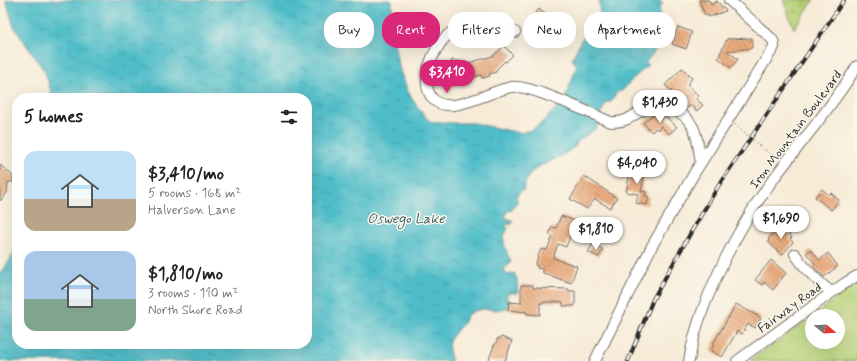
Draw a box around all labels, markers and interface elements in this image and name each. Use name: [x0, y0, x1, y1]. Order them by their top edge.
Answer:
chip: Buy: [324, 12, 374, 48]
chip: Rent: [382, 12, 440, 48]
chip: Filters: [448, 12, 515, 48]
chip: New: [523, 12, 576, 48]
chip: Apartment: [584, 12, 675, 48]
pin: $3,410: [414, 60, 480, 94]
text: $3,410: [429, 64, 465, 81]
street label: Iron Mountain Boulevard: [746, 67, 846, 192]
pin: $1,430: [627, 90, 693, 124]
text: $1,430: [642, 94, 678, 111]
text: 5 homes: [24, 106, 83, 128]
icon: filters: [278, 106, 300, 128]
pin: $4,040: [604, 151, 670, 185]
text: $4,040: [617, 155, 657, 172]
text: $3,410/mo: [148, 163, 224, 185]
icon: home: [56, 167, 104, 215]
text: 5 rooms · 168 m²: [148, 185, 241, 202]
text: Halverson Lane: [148, 202, 236, 219]
pin: $1,690: [748, 206, 814, 240]
water label: Oswego Lake: [367, 210, 445, 230]
text: $1,690: [762, 210, 800, 227]
pin: $1,810: [563, 217, 629, 251]
text: $1,810: [578, 221, 614, 238]
text: $1,810/mo: [148, 263, 223, 285]
icon: home: [56, 267, 104, 315]
street label: Fairway Road: [754, 279, 825, 337]
text: 3 rooms · 110 m²: [148, 285, 238, 302]
text: North Shore Road: [148, 302, 242, 319]
north arrow: [805, 309, 845, 349]
map controls: [805, 309, 845, 349]

